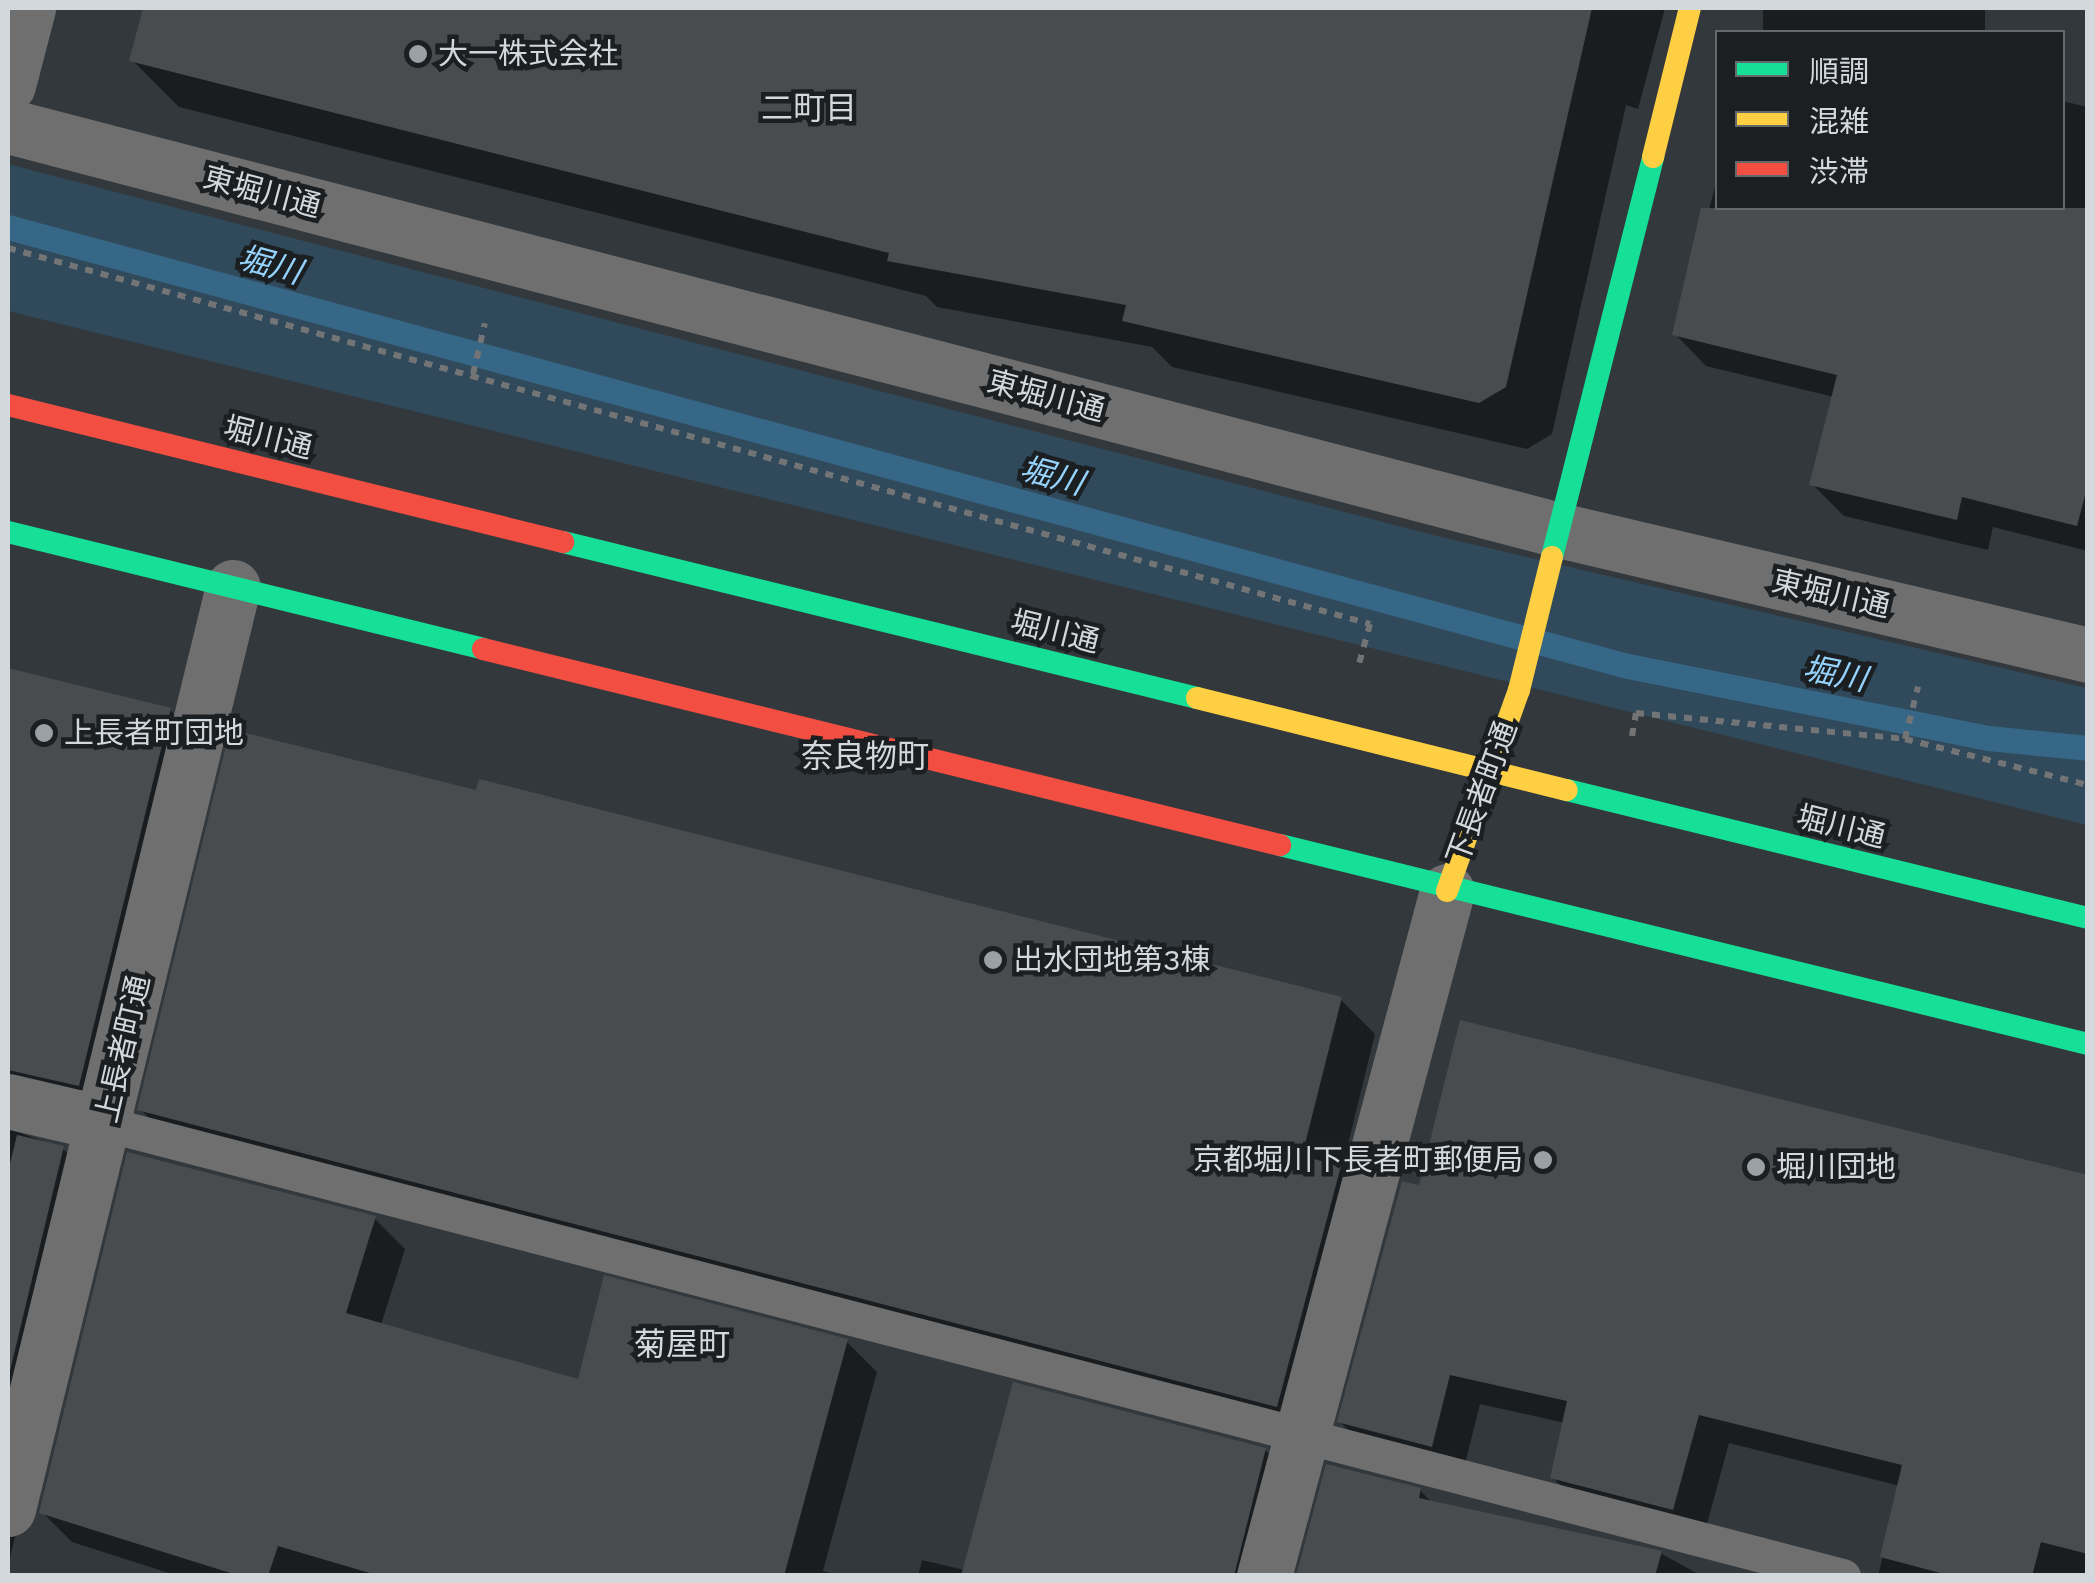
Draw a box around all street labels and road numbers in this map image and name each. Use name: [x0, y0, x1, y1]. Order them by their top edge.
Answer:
street label: 東堀川通: [199, 159, 325, 225]
street label: 東堀川通: [983, 363, 1109, 429]
street label: 堀川通: [220, 410, 316, 466]
street label: 東堀川通: [1768, 563, 1894, 625]
street label: 堀川通: [1007, 604, 1103, 660]
street label: 下長者町通: [1439, 716, 1525, 870]
street label: 堀川通: [1793, 799, 1889, 855]
street label: 上長者町通: [89, 972, 157, 1126]

